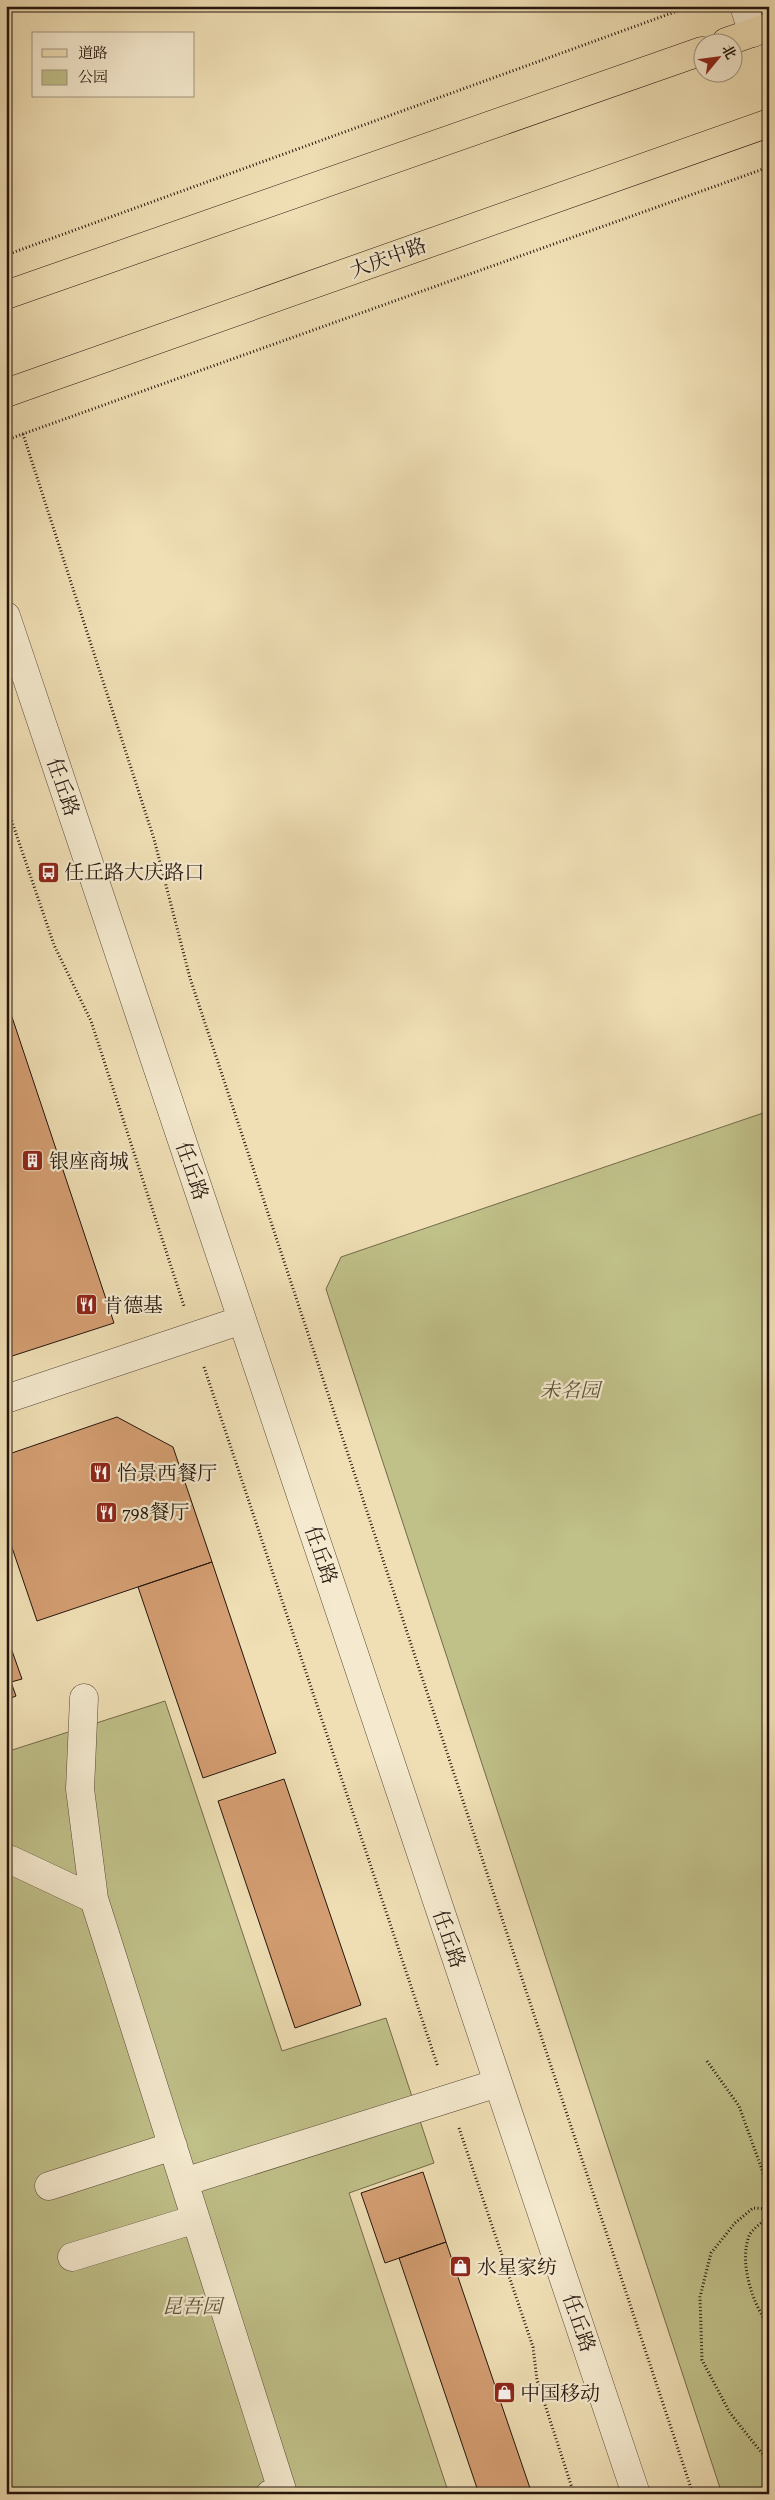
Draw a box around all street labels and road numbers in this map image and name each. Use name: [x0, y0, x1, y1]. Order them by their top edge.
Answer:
street label: 大庆中路: [346, 232, 430, 284]
street label: 任丘路: [40, 754, 86, 820]
street label: 任丘路: [169, 1138, 215, 1204]
street label: 任丘路: [298, 1522, 344, 1588]
street label: 任丘路: [426, 1906, 472, 1972]
street label: 任丘路: [556, 2290, 602, 2356]

